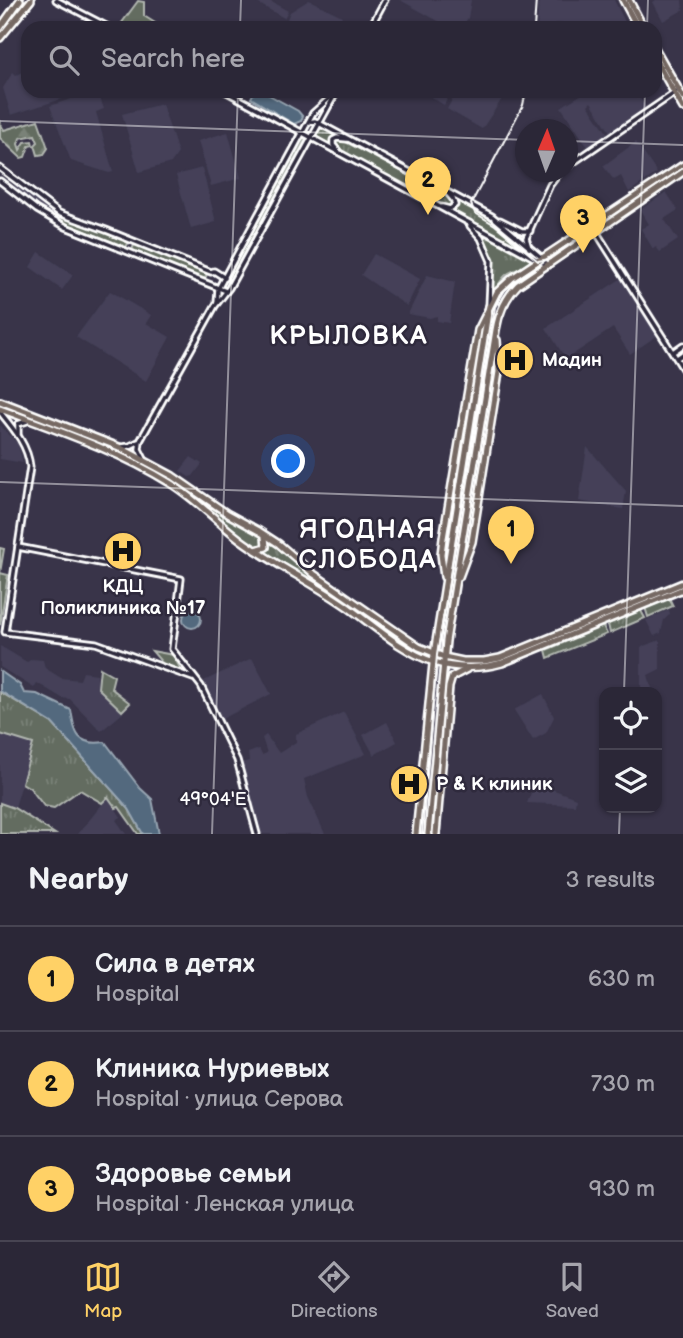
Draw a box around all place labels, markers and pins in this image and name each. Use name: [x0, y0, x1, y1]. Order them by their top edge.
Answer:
pin: 2: [405, 157, 451, 215]
pin: 3: [560, 195, 606, 253]
hospital icon: Мадин: [494, 339, 536, 381]
place label: Мадин: [542, 349, 602, 372]
pin: 1: [488, 506, 534, 564]
hospital icon: КДЦ Поликлиника №17: [102, 530, 144, 572]
place label: КДЦ Поликлиника №17: [40, 575, 206, 620]
hospital icon: Р & К клиник: [388, 763, 430, 805]
place label: Р & К клиник: [436, 773, 553, 796]

